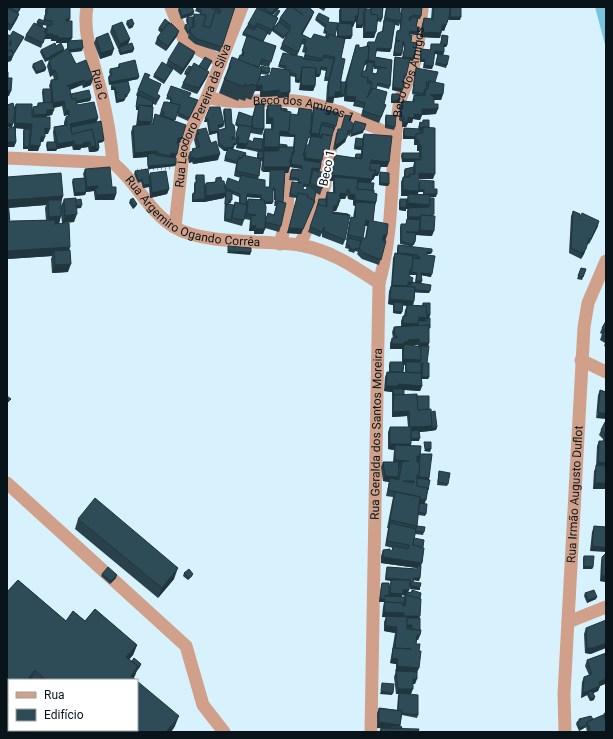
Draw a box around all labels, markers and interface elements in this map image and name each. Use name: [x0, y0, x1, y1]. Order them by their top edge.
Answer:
street label: Beco dos Amigos: [390, 26, 427, 118]
street label: Rua Leodoro Pereira da Silva: [172, 42, 234, 188]
street label: Rua C: [88, 67, 110, 102]
street label: Beco dos Amigos 1: [252, 93, 356, 124]
street label: Beco 1: [316, 149, 338, 187]
street label: Rua Argemiro Ogando Corrêa: [123, 173, 261, 249]
street label: Rua Geralda dos Santos Moreira: [368, 348, 385, 520]
street label: Rua Irmão Augusto Duflot: [564, 425, 586, 563]
legend: [8, 679, 138, 731]
text: Rua: [44, 688, 65, 702]
text: Edifício: [44, 708, 84, 722]

